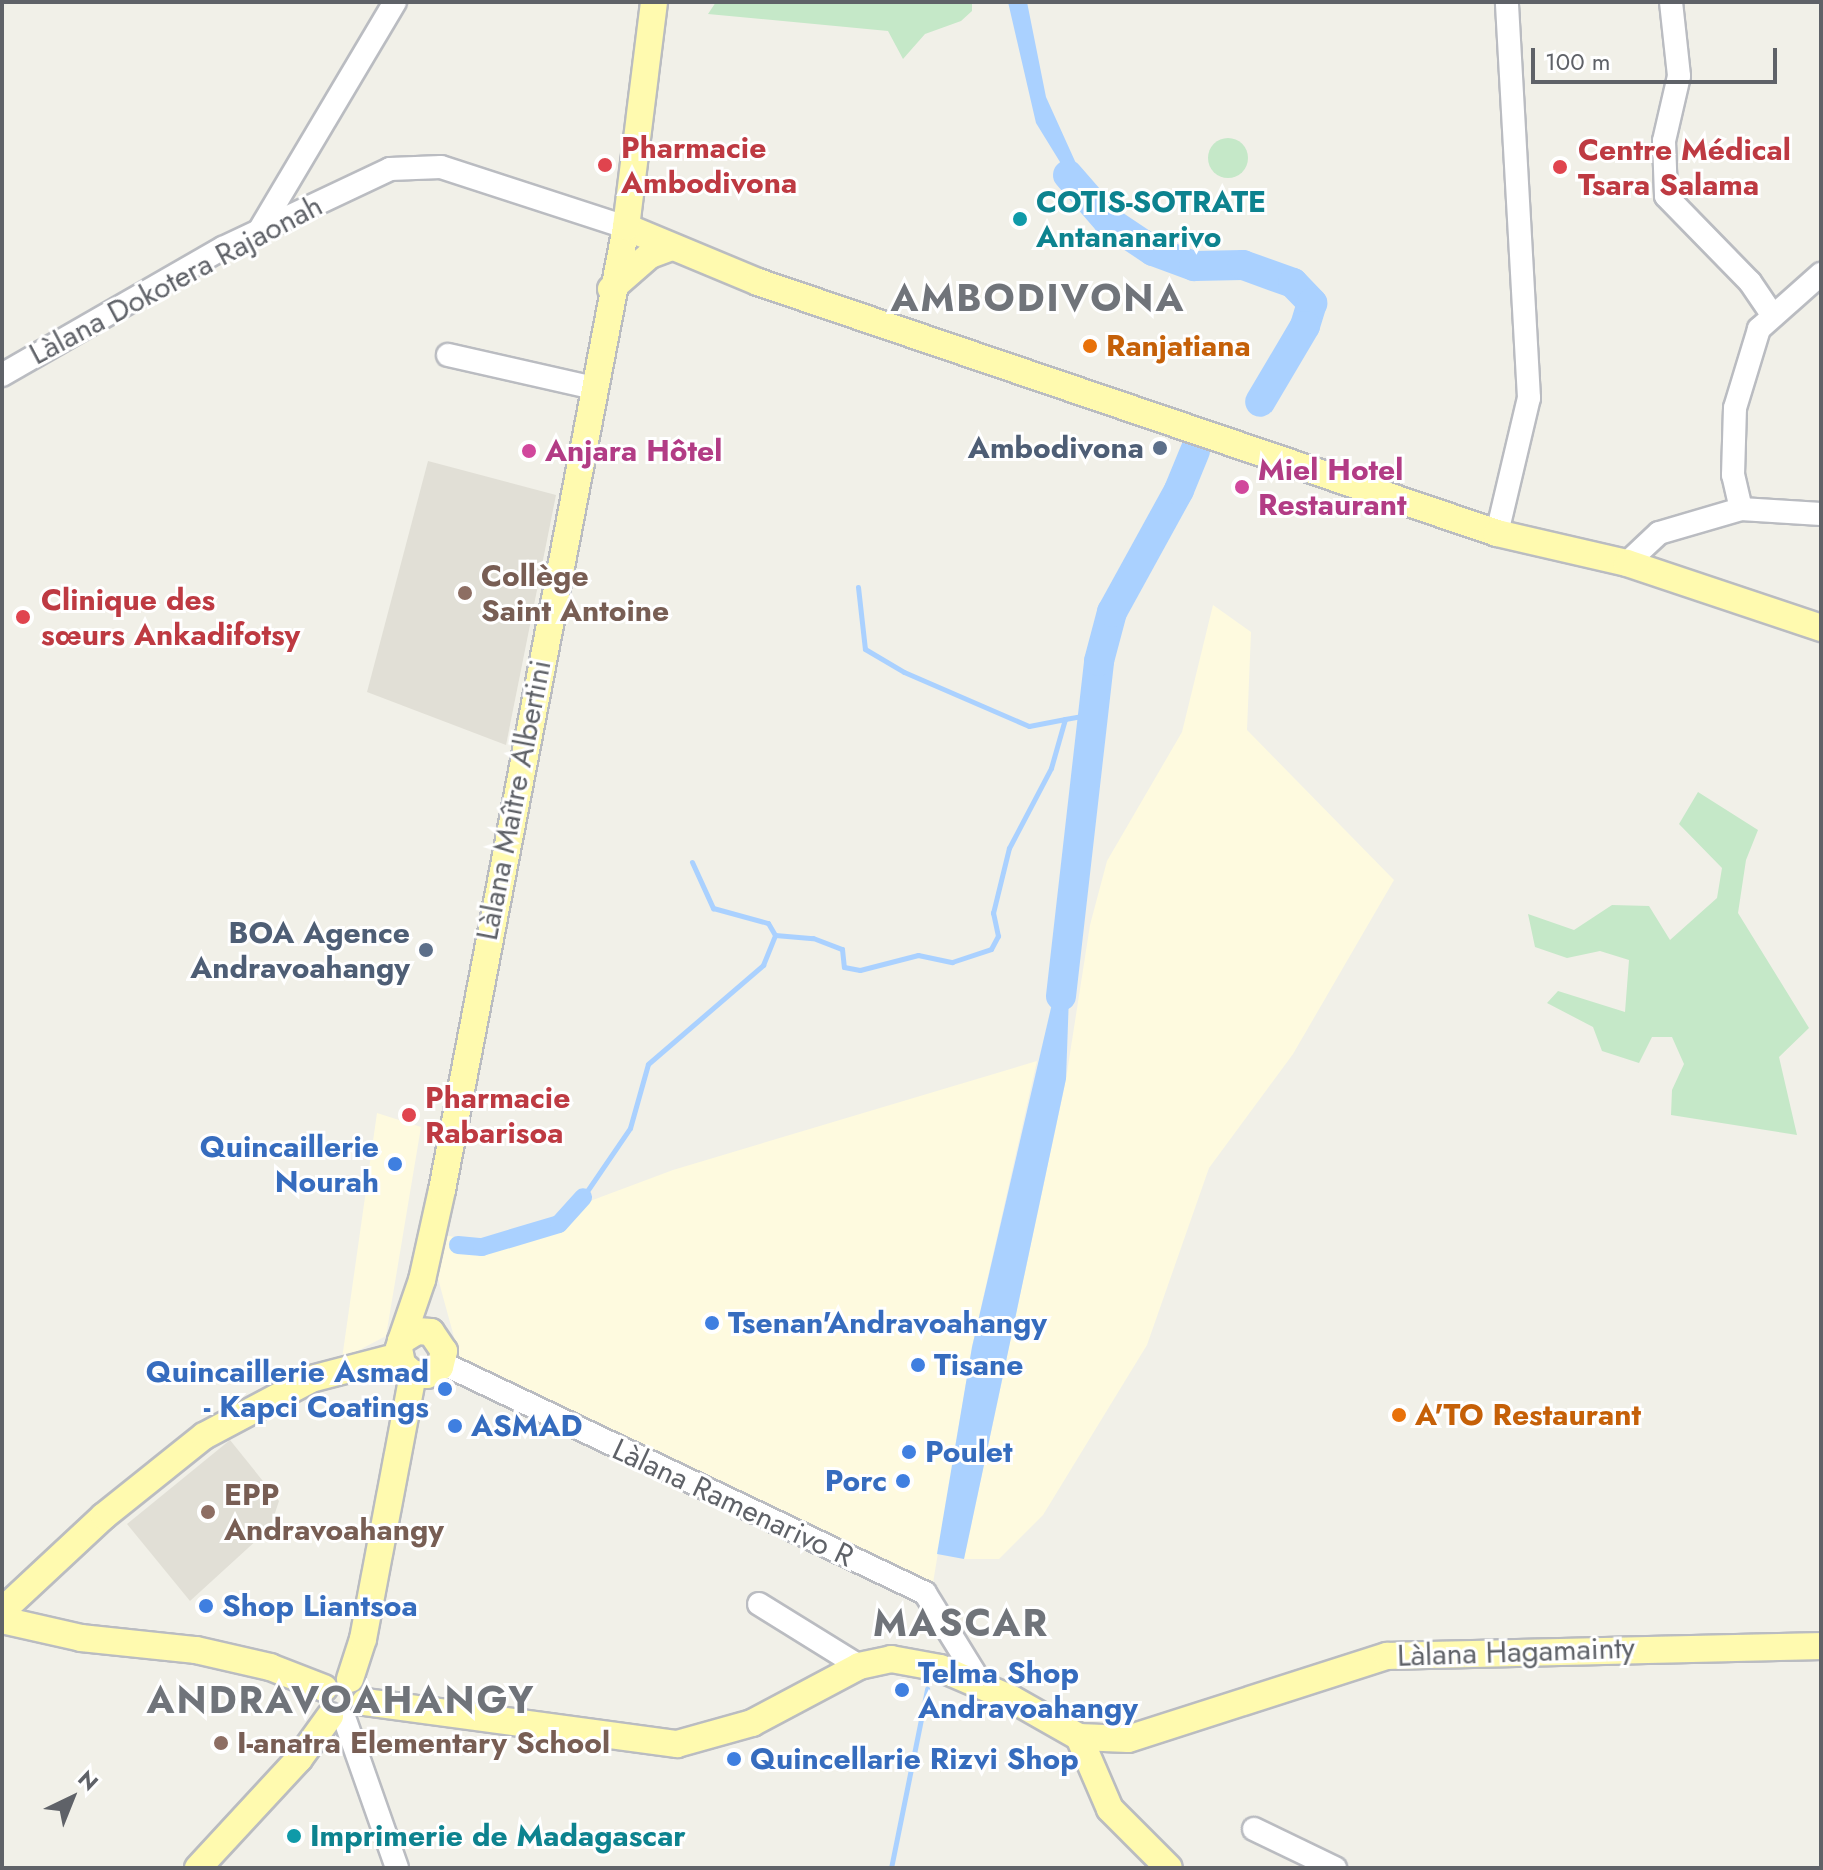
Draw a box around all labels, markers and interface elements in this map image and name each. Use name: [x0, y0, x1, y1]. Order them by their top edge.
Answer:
scale bar: [1535, 32, 1781, 82]
text: 100 m: [1545, 44, 1611, 79]
place label: Pharmacie Ambodivona: [621, 130, 797, 200]
place label: Centre Médical Tsara Salama: [1578, 132, 1791, 202]
marker: Pharmacie Ambodivona: [596, 156, 614, 174]
marker: Centre Médical Tsara Salama: [1549, 156, 1571, 178]
place label: COTIS-SOTRATE Antananarivo: [1036, 184, 1266, 254]
street label: Làlana Dokotera Rajaonah: [23, 188, 329, 372]
marker: COTIS-SOTRATE Antananarivo: [1011, 210, 1029, 228]
district label: AMBODIVONA: [891, 275, 1185, 321]
place label: Ranjatiana: [1106, 328, 1251, 364]
marker: Ranjatiana: [1081, 337, 1099, 355]
place label: Ambodivona: [968, 430, 1144, 466]
place label: Anjara Hôtel: [545, 433, 722, 469]
marker: Ambodivona: [1151, 439, 1169, 457]
marker: Anjara Hôtel: [520, 442, 538, 460]
place label: Miel Hotel Restaurant: [1258, 452, 1407, 522]
marker: Miel Hotel Restaurant: [1233, 478, 1251, 496]
place label: Collège Saint Antoine: [481, 558, 669, 628]
place label: Clinique des sœurs Ankadifotsy: [41, 582, 300, 652]
marker: Collège Saint Antoine: [456, 584, 474, 602]
marker: Clinique des sœurs Ankadifotsy: [12, 606, 34, 628]
street label: Làlana Maître Albertini: [469, 657, 559, 943]
place label: BOA Agence Andravoahangy: [190, 915, 410, 986]
marker: BOA Agence Andravoahangy: [417, 941, 435, 959]
place label: Pharmacie Rabarisoa: [425, 1080, 570, 1150]
marker: Pharmacie Rabarisoa: [400, 1106, 418, 1124]
place label: Quincaillerie Nourah: [200, 1129, 379, 1200]
marker: Quincaillerie Nourah: [386, 1155, 404, 1173]
place label: Tsenan'Andravoahangy: [728, 1305, 1047, 1341]
marker: Tsenan'Andravoahangy: [703, 1314, 721, 1332]
place label: Tisane: [934, 1347, 1023, 1383]
place label: Quincaillerie Asmad - Kapci Coatings: [146, 1354, 429, 1424]
marker: Tisane: [909, 1356, 927, 1374]
marker: Quincaillerie Asmad - Kapci Coatings: [436, 1380, 454, 1398]
place label: A'TO Restaurant: [1415, 1397, 1641, 1433]
marker: A'TO Restaurant: [1390, 1406, 1408, 1424]
place label: ASMAD: [471, 1408, 583, 1444]
marker: ASMAD: [446, 1417, 464, 1435]
street label: Làlana Ramenarivo R: [607, 1431, 859, 1575]
place label: Poulet: [925, 1434, 1013, 1470]
marker: Poulet: [900, 1443, 918, 1461]
place label: Porc: [825, 1463, 887, 1499]
marker: Porc: [894, 1472, 912, 1490]
place label: EPP Andravoahangy: [224, 1477, 444, 1548]
marker: EPP Andravoahangy: [199, 1503, 217, 1521]
place label: Shop Liantsoa: [222, 1588, 418, 1624]
marker: Shop Liantsoa: [197, 1597, 215, 1615]
district label: MASCAR: [873, 1600, 1049, 1646]
street label: Làlana Hagamainty: [1397, 1630, 1635, 1674]
place label: Telma Shop Andravoahangy: [918, 1655, 1138, 1726]
district label: ANDRAVOAHANGY: [147, 1677, 535, 1723]
marker: Telma Shop Andravoahangy: [893, 1681, 911, 1699]
place label: I-anatra Elementary School: [237, 1725, 610, 1761]
marker: I-anatra Elementary School: [212, 1734, 230, 1752]
place label: Quincellarie Rizvi Shop: [750, 1741, 1079, 1777]
marker: Quincellarie Rizvi Shop: [725, 1750, 743, 1768]
north arrow: [32, 1758, 112, 1838]
text: N: [71, 1763, 106, 1798]
place label: Imprimerie de Madagascar: [310, 1818, 686, 1854]
marker: Imprimerie de Madagascar: [285, 1827, 303, 1845]

